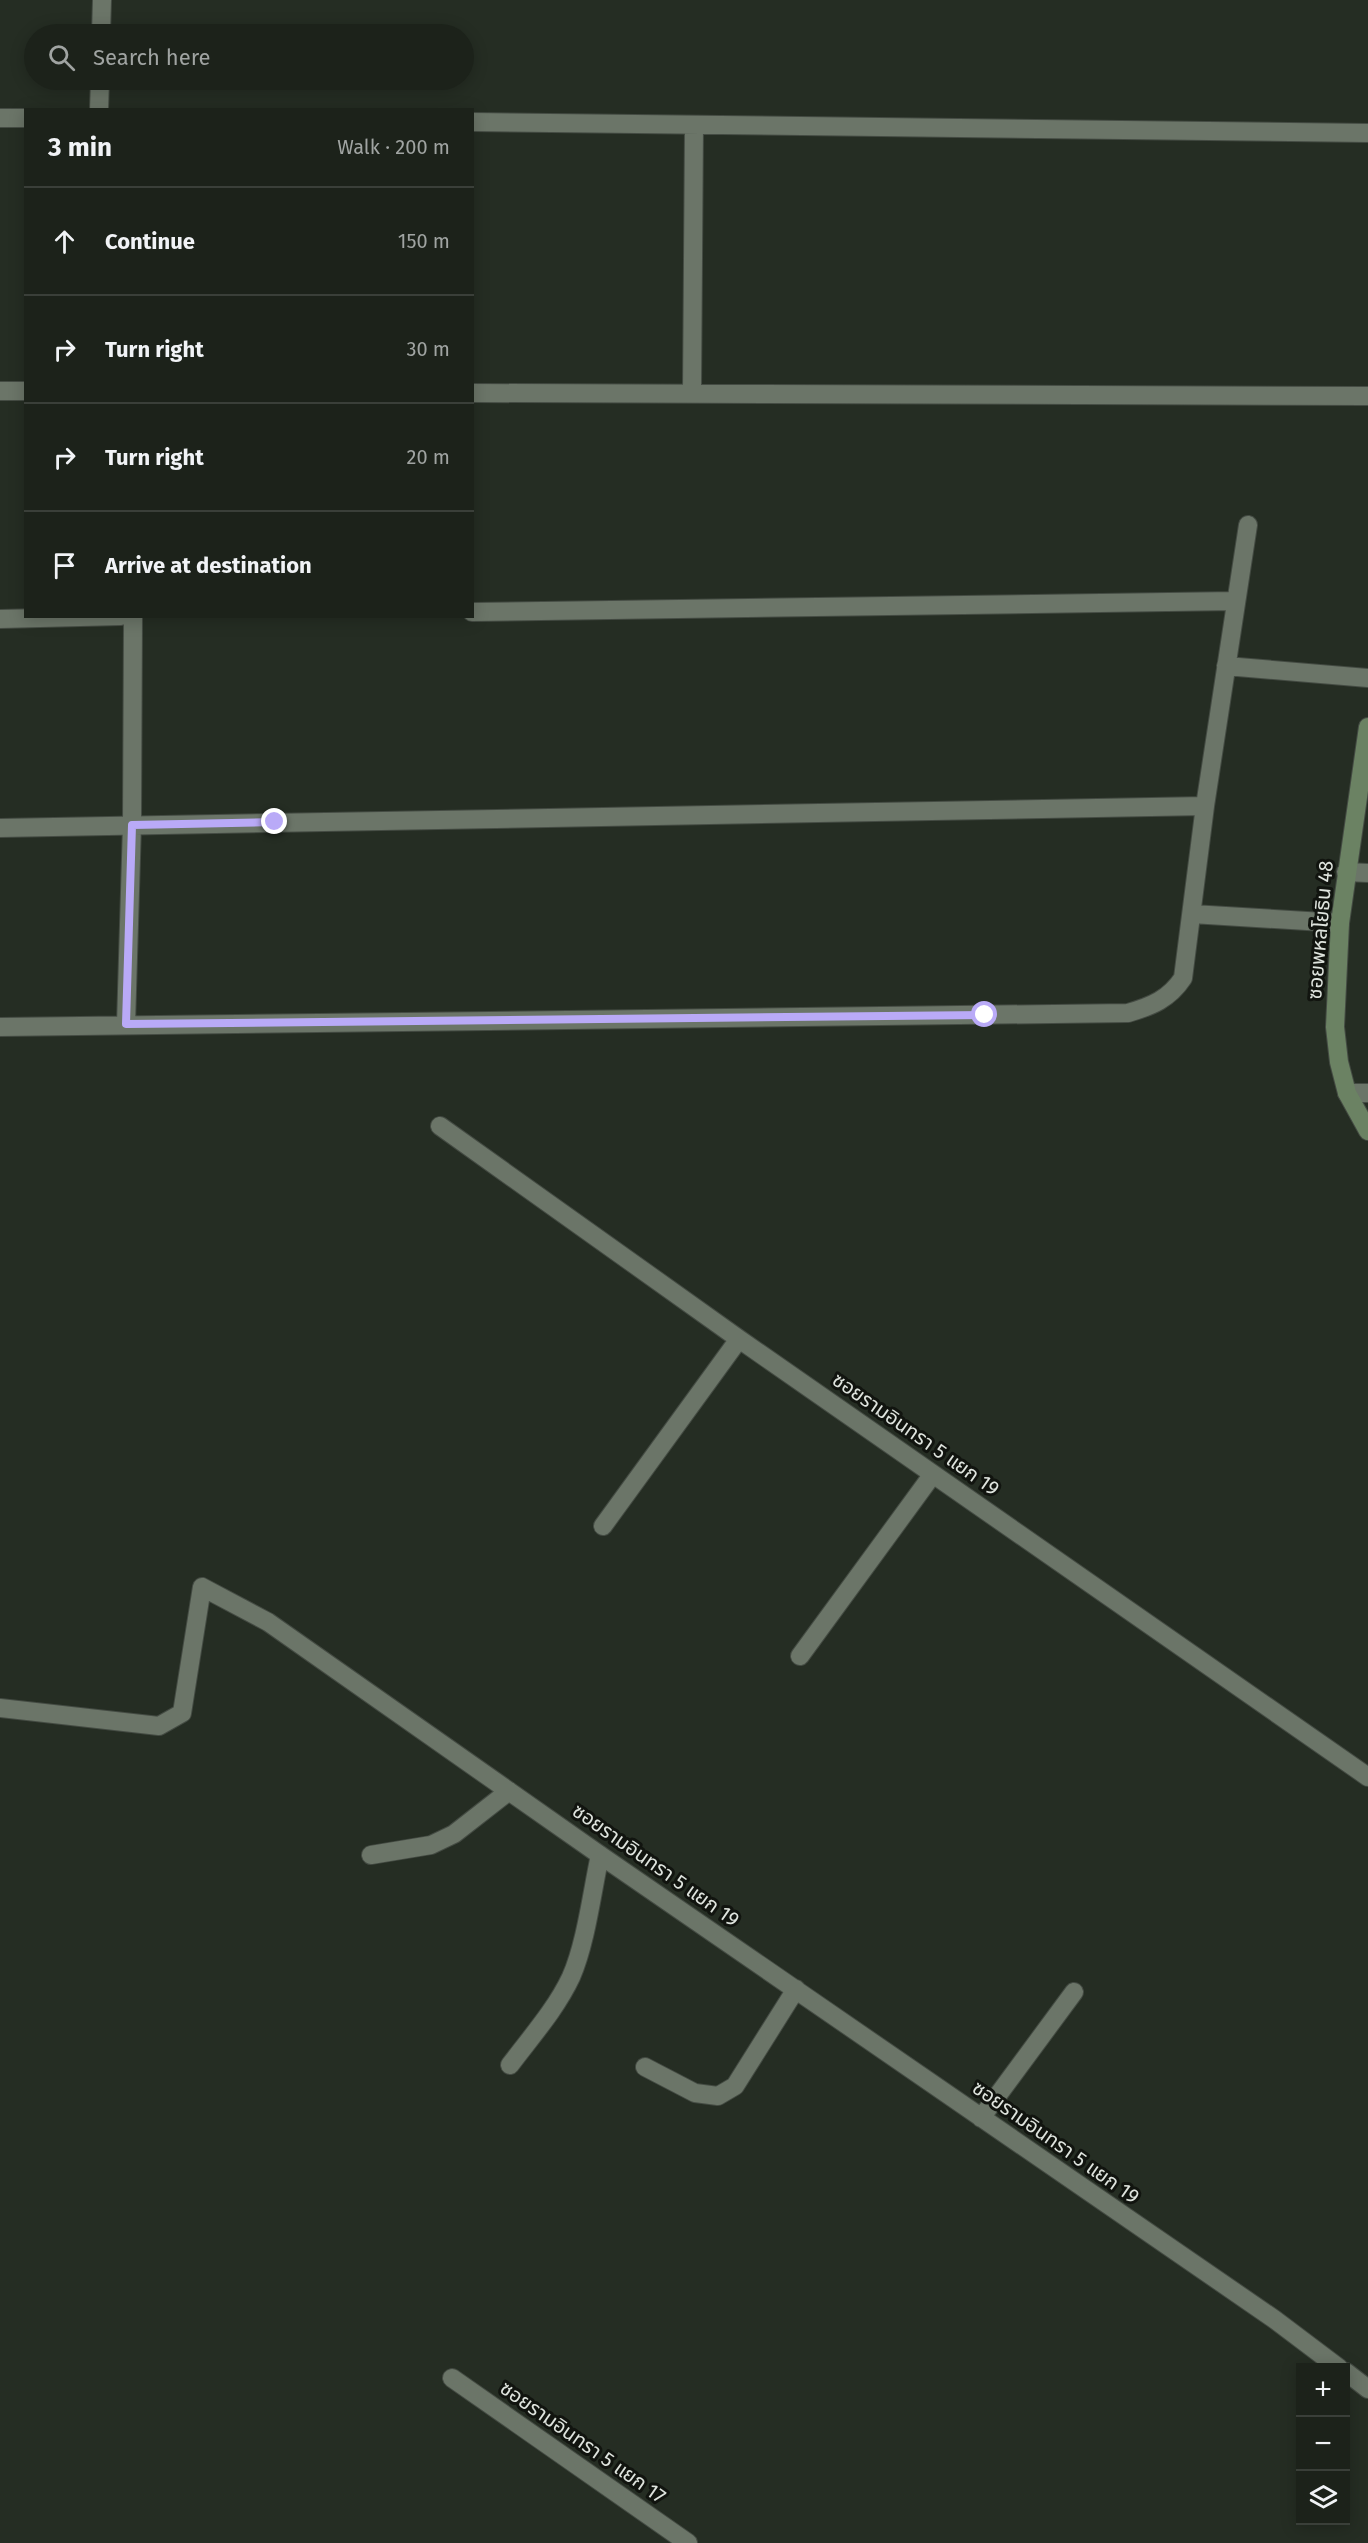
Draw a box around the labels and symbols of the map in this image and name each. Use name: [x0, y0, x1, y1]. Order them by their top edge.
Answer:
route end: [261, 808, 287, 834]
street label: ซอยพหลโยธิน 48: [1302, 860, 1338, 1000]
route start: [971, 1001, 997, 1027]
street label: ซอยรามอินทรา 5 แยก 19: [828, 1367, 1004, 1501]
street label: ซอยรามอินทรา 5 แยก 19: [568, 1798, 744, 1932]
street label: ซอยรามอินทรา 5 แยก 19: [968, 2075, 1144, 2209]
street label: ซอยรามอินทรา 5 แยก 17: [496, 2376, 670, 2508]

